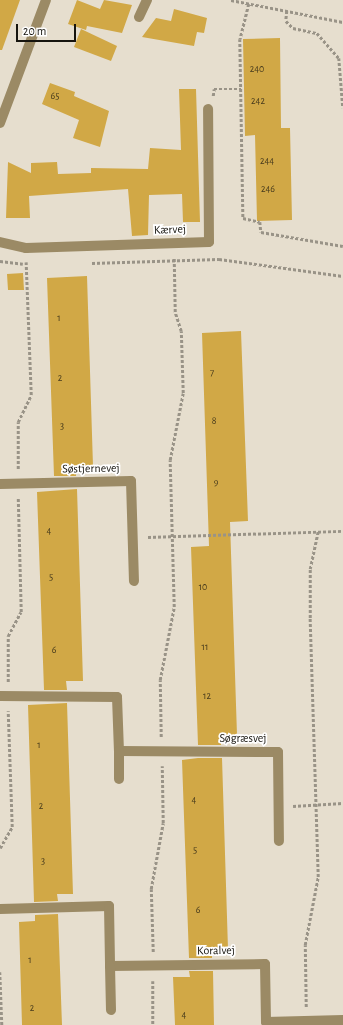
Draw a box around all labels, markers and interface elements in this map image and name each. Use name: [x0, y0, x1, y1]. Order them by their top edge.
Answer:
scale bar: [18, 16, 78, 42]
text: 20 m: [23, 25, 46, 37]
house number: 240: [250, 64, 264, 76]
house number: 65: [51, 91, 59, 103]
house number: 242: [251, 96, 265, 108]
house number: 244: [260, 156, 274, 168]
house number: 246: [261, 184, 275, 196]
street label: Kærvej: [154, 222, 186, 238]
house number: 1: [57, 313, 61, 325]
house number: 7: [210, 368, 214, 380]
house number: 2: [58, 373, 62, 385]
house number: 8: [212, 416, 216, 428]
house number: 3: [60, 421, 64, 433]
street label: Søstjernevej: [62, 461, 120, 477]
house number: 9: [214, 477, 218, 489]
house number: 4: [47, 526, 51, 538]
house number: 5: [49, 572, 53, 584]
house number: 10: [199, 582, 207, 594]
house number: 11: [202, 642, 208, 654]
house number: 6: [52, 645, 56, 657]
house number: 12: [203, 691, 211, 703]
street label: Søgræsvej: [219, 732, 267, 746]
house number: 1: [37, 740, 41, 752]
house number: 4: [192, 795, 196, 807]
house number: 2: [39, 801, 43, 813]
house number: 5: [193, 845, 197, 857]
house number: 3: [41, 856, 45, 868]
house number: 6: [196, 905, 200, 917]
street label: Koralvej: [197, 943, 235, 959]
house number: 1: [28, 955, 32, 967]
house number: 2: [30, 1003, 34, 1015]
house number: 4: [182, 1010, 186, 1022]

